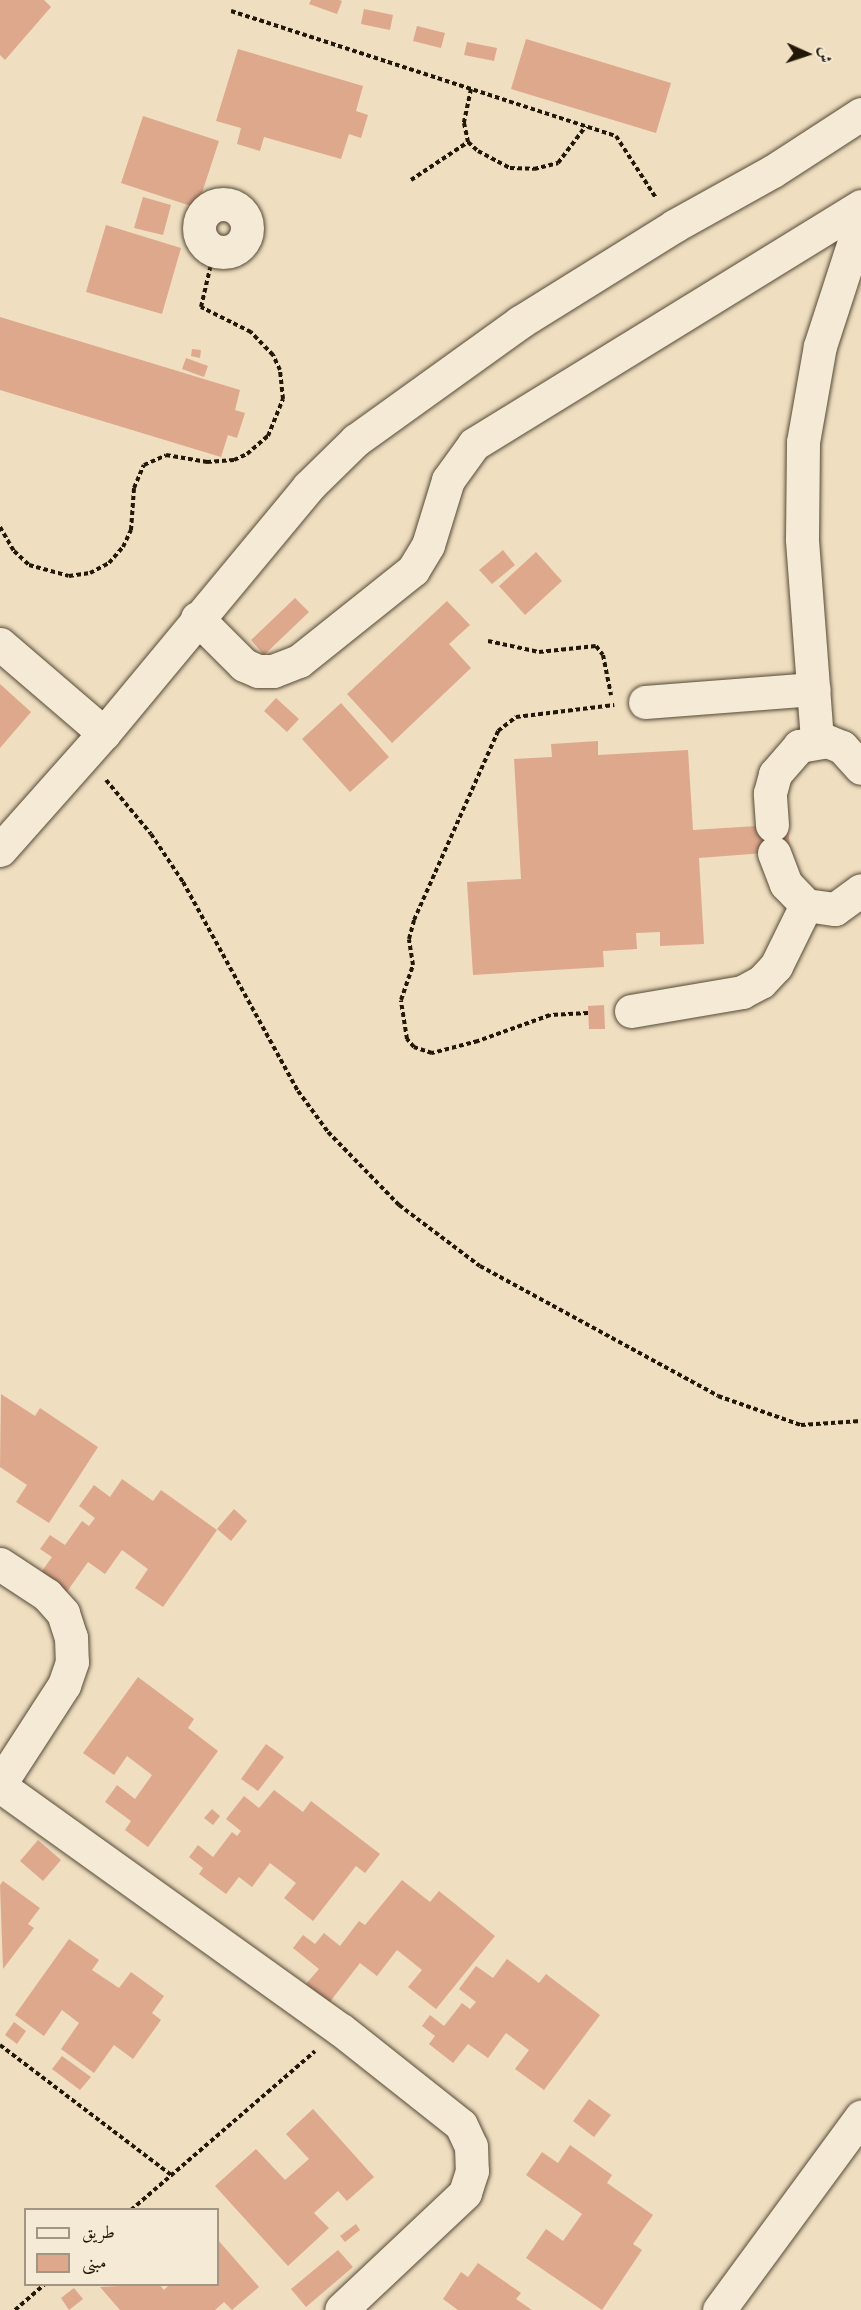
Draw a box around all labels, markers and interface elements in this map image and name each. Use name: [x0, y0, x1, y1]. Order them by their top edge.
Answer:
north arrow: [777, 24, 837, 84]
text: ش: [816, 47, 835, 63]
legend: [24, 2208, 219, 2286]
text: طريق: [82, 2221, 115, 2243]
text: مبنى: [82, 2251, 107, 2273]

